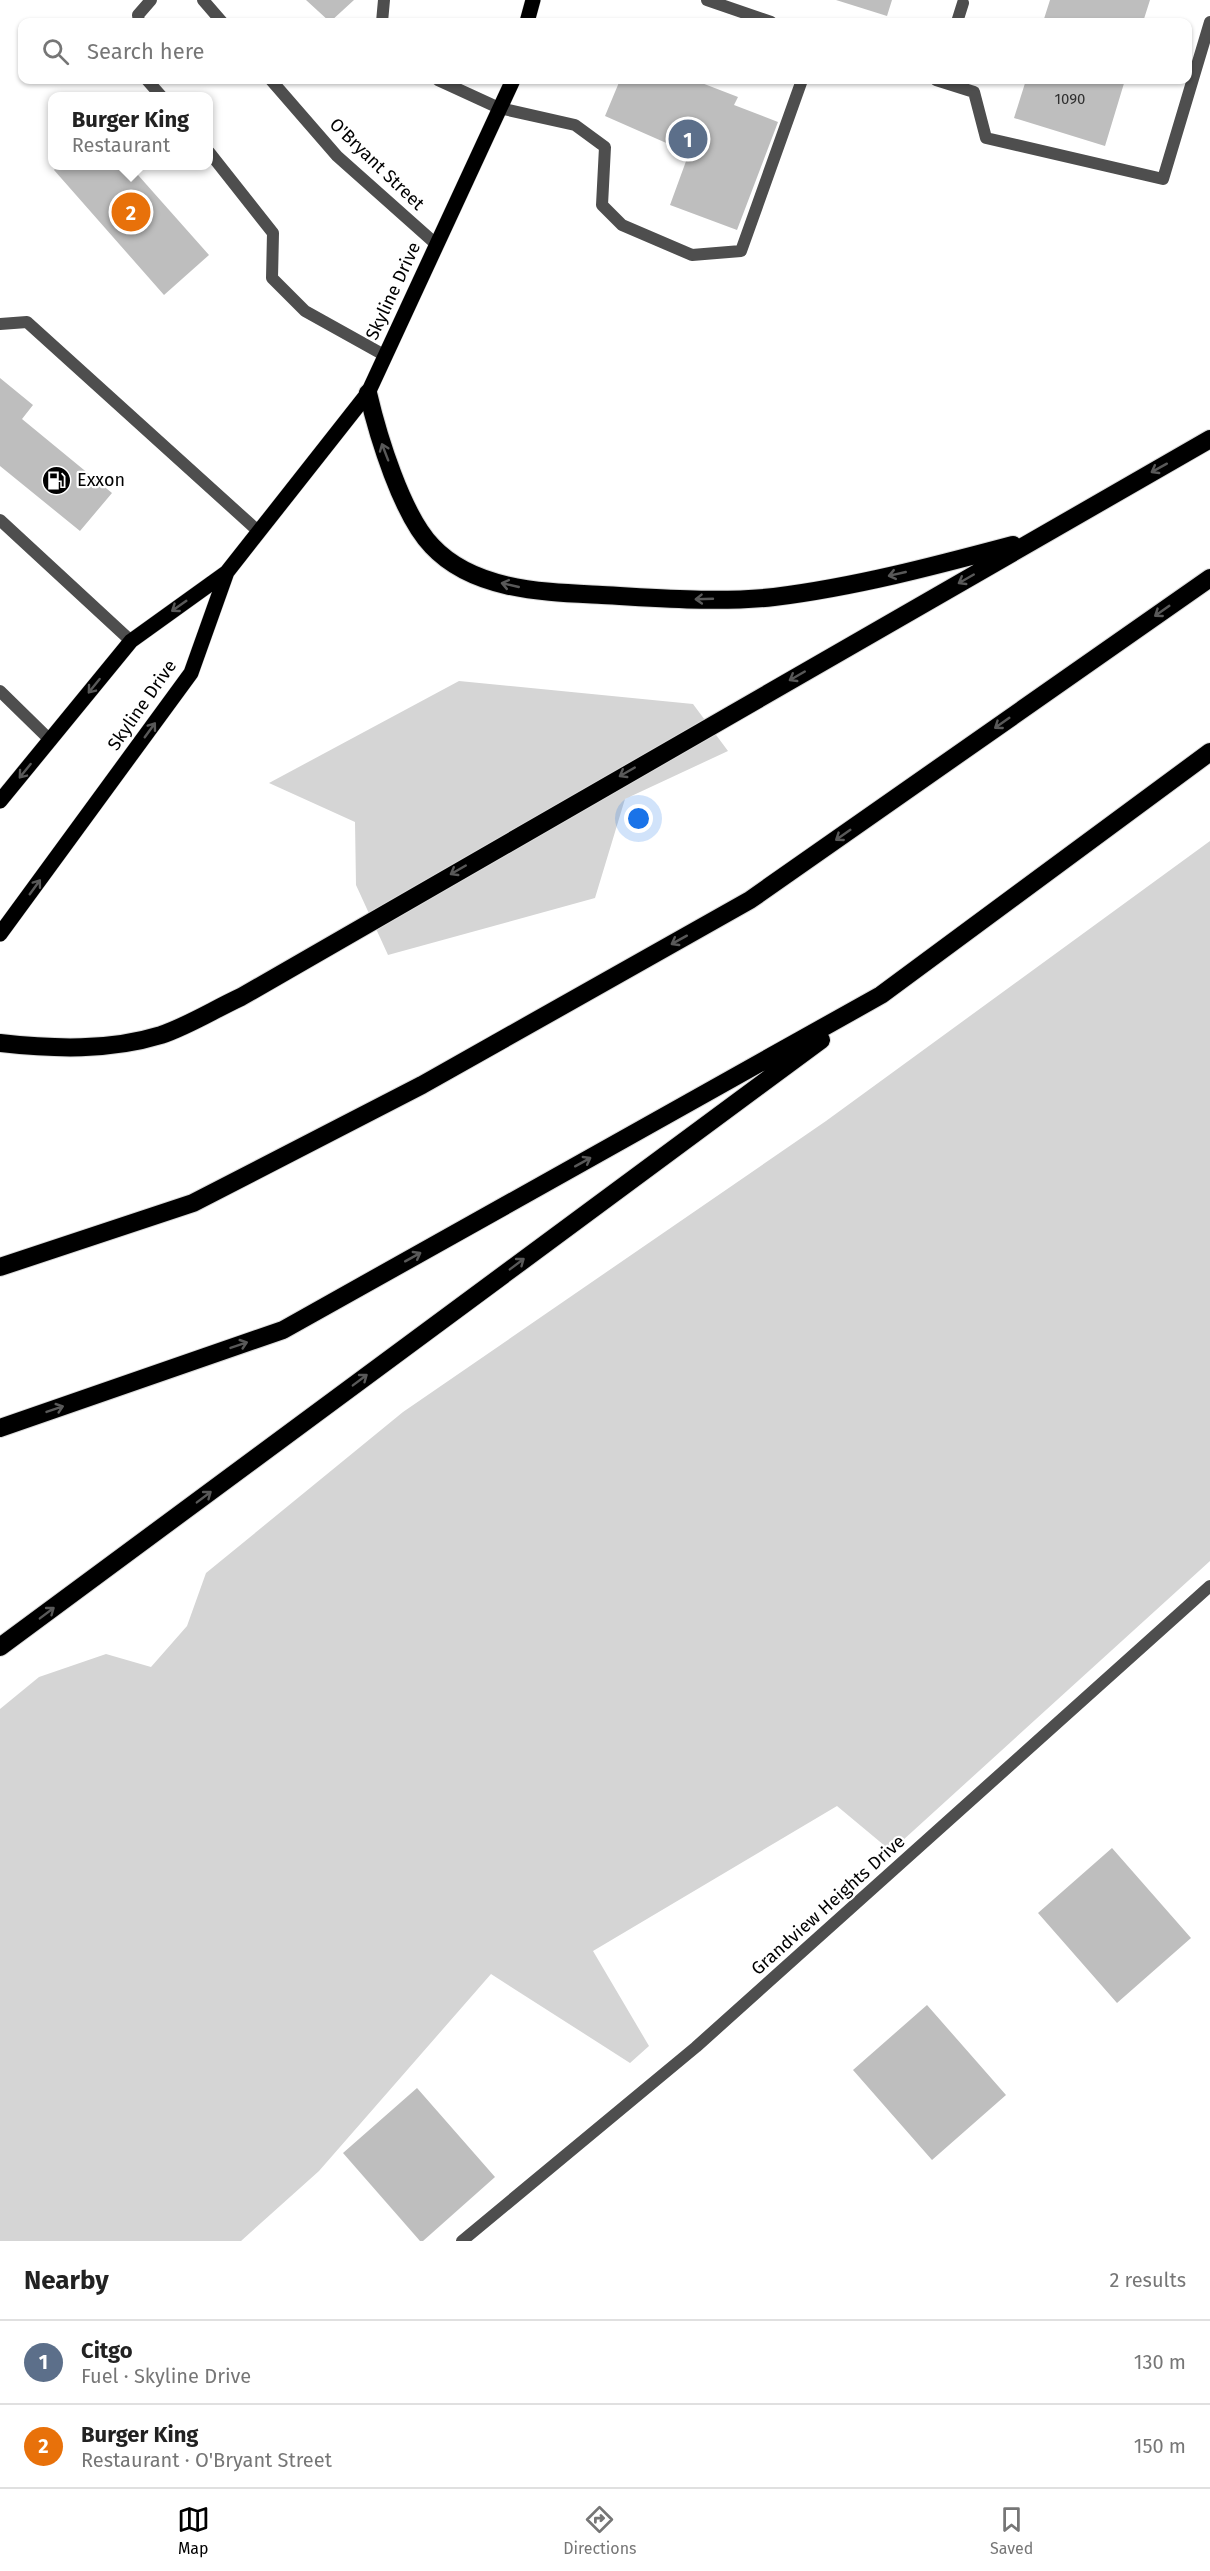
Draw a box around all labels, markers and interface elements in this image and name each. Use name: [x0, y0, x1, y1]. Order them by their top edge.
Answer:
search box: [18, 18, 1192, 84]
icon: search: [39, 35, 72, 68]
text: Search here: [87, 38, 205, 65]
house number: 1090: [1055, 90, 1085, 108]
popup: [48, 92, 213, 170]
text: Burger King: [72, 106, 189, 133]
street label: O'Bryant Street: [325, 113, 429, 215]
pin: 1: [668, 116, 708, 162]
text: Restaurant: [72, 133, 170, 157]
pin: 2: [112, 190, 150, 234]
street label: Skyline Drive: [361, 239, 425, 343]
one-way arrow: [379, 443, 390, 461]
one-way arrow: [1151, 462, 1168, 474]
fuel station icon: Exxon: [40, 464, 72, 496]
place label: Exxon: [77, 469, 125, 491]
one-way arrow: [888, 569, 907, 581]
one-way arrow: [958, 573, 975, 585]
one-way arrow: [501, 578, 520, 590]
one-way arrow: [694, 593, 714, 605]
one-way arrow: [171, 600, 188, 612]
one-way arrow: [1154, 605, 1171, 617]
street label: Skyline Drive: [103, 655, 181, 755]
one-way arrow: [789, 670, 806, 682]
one-way arrow: [87, 678, 101, 693]
one-way arrow: [995, 717, 1011, 729]
one-way arrow: [144, 722, 156, 738]
one-way arrow: [18, 762, 31, 778]
one-way arrow: [619, 767, 636, 779]
your location: [624, 804, 653, 833]
one-way arrow: [835, 829, 851, 841]
one-way arrow: [450, 864, 467, 876]
one-way arrow: [28, 879, 41, 895]
one-way arrow: [671, 934, 688, 946]
one-way arrow: [574, 1156, 591, 1168]
one-way arrow: [404, 1251, 421, 1263]
one-way arrow: [509, 1258, 525, 1271]
one-way arrow: [230, 1338, 248, 1349]
one-way arrow: [352, 1374, 368, 1387]
one-way arrow: [45, 1402, 64, 1413]
one-way arrow: [195, 1490, 211, 1503]
one-way arrow: [39, 1606, 55, 1619]
street label: Grandview Heights Drive: [747, 1830, 909, 1980]
text: Nearby: [24, 2265, 109, 2296]
text: 2 results: [1109, 2268, 1186, 2292]
text: Citgo: [81, 2337, 133, 2364]
text: 1: [39, 2350, 48, 2374]
text: 130 m: [1134, 2350, 1186, 2374]
text: Fuel · Skyline Drive: [81, 2364, 251, 2388]
text: Burger King: [81, 2421, 198, 2448]
text: 2: [38, 2434, 49, 2458]
text: 150 m: [1134, 2434, 1186, 2458]
text: Restaurant · O'Bryant Street: [81, 2448, 332, 2472]
tab: Map: [177, 2503, 210, 2558]
tab: Directions: [563, 2503, 637, 2558]
tab: Saved: [990, 2503, 1033, 2558]

